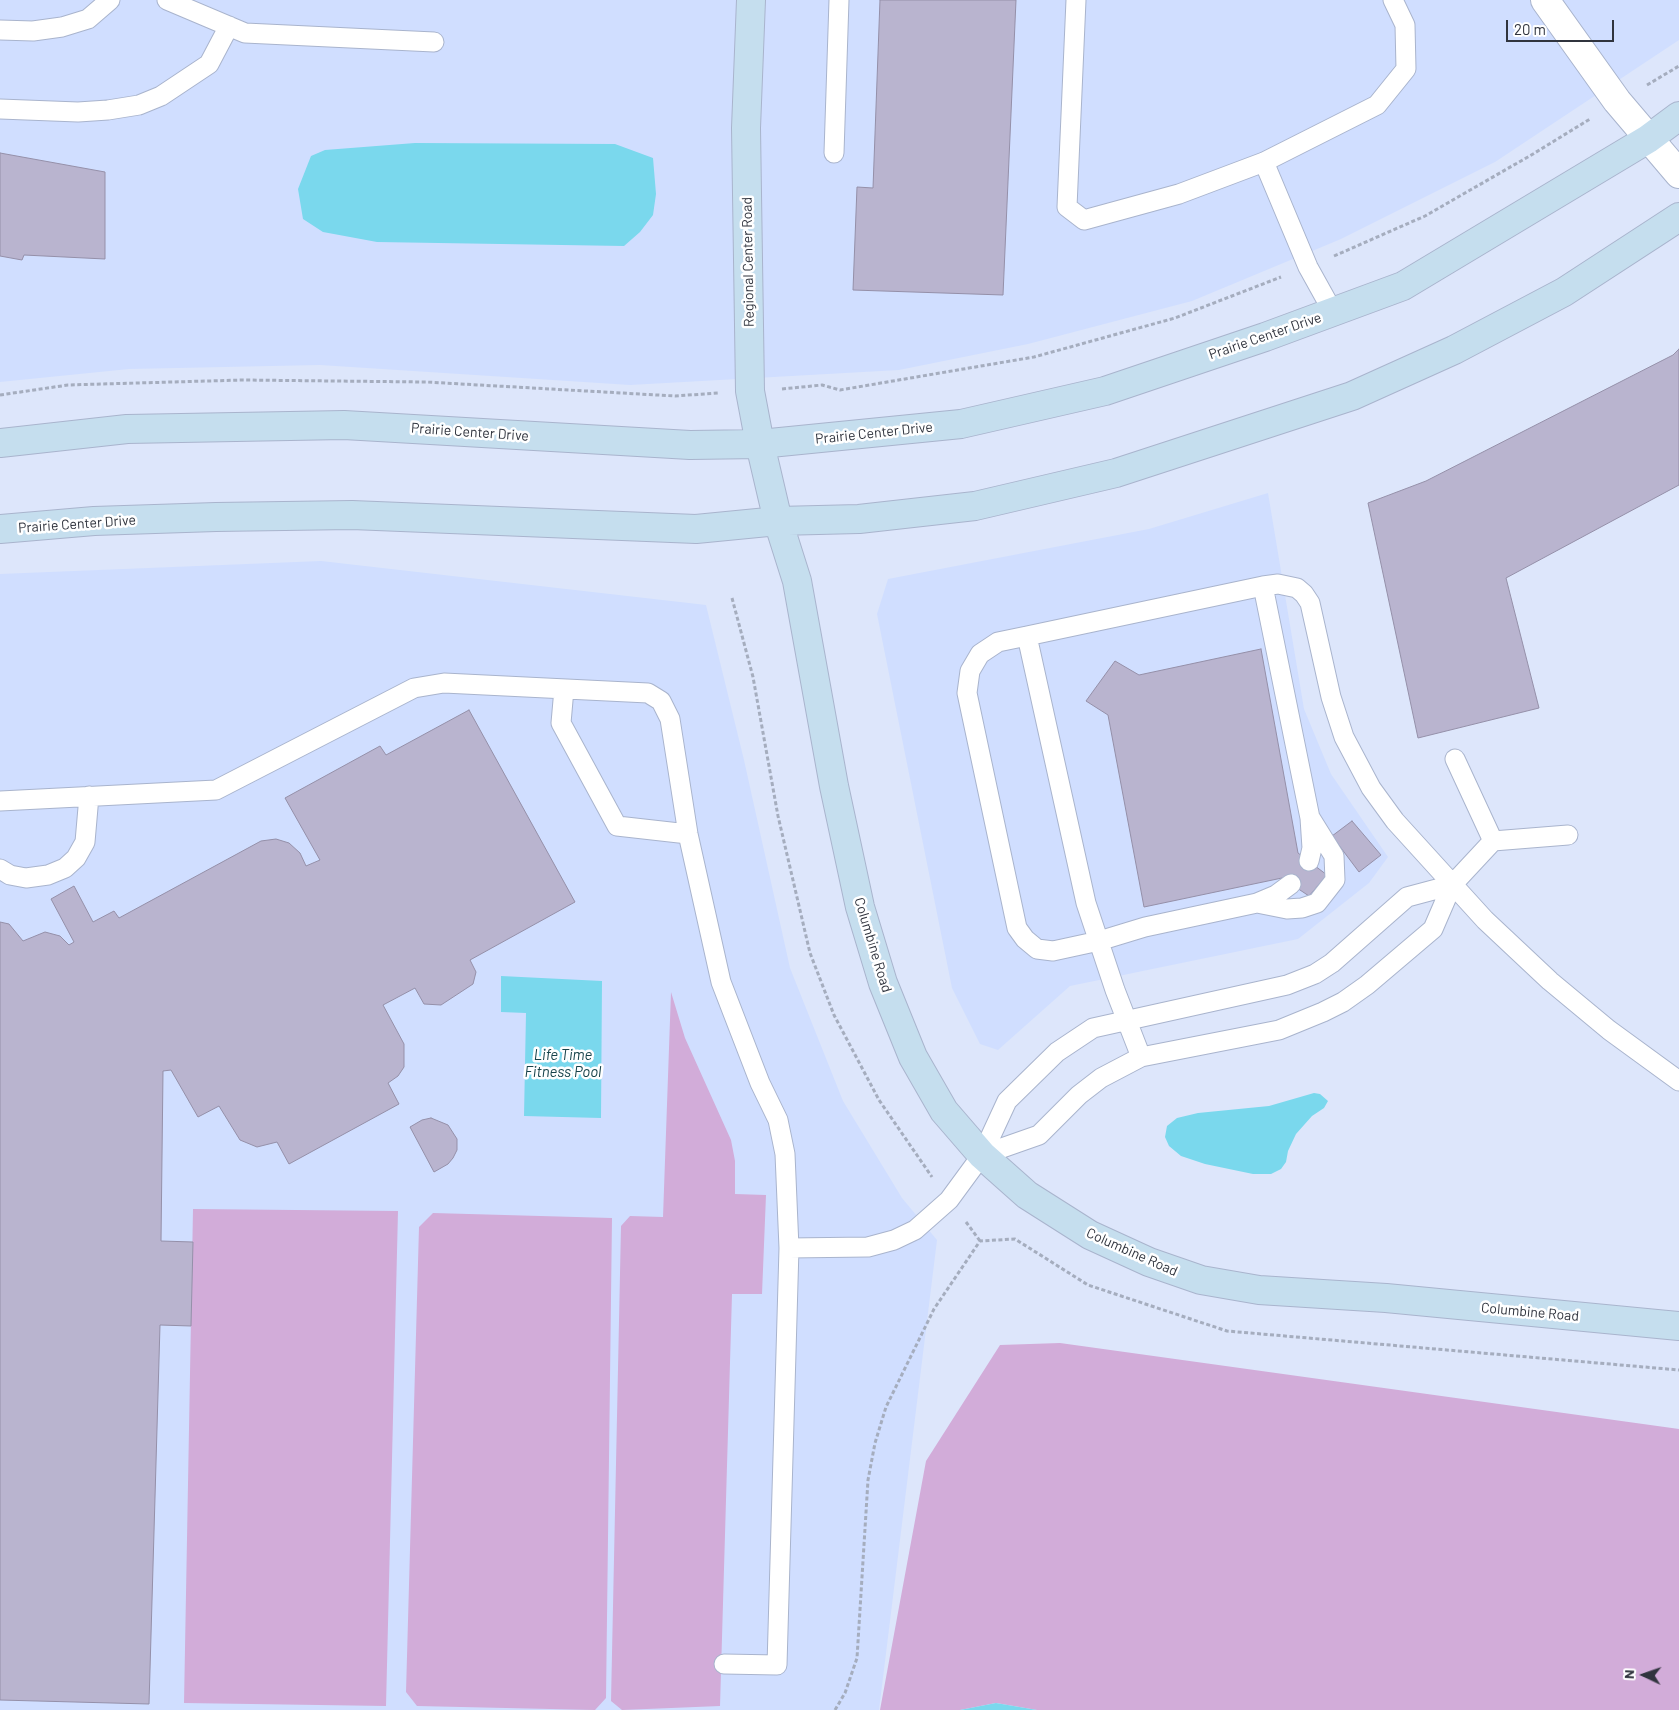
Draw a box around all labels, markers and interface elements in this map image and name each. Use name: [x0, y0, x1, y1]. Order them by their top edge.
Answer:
scale bar: [1509, 10, 1616, 42]
text: 20 m: [1514, 20, 1546, 38]
street label: Regional Center Road: [738, 197, 758, 327]
street label: Prairie Center Drive: [1207, 309, 1323, 363]
street label: Prairie Center Drive: [814, 418, 934, 448]
street label: Prairie Center Drive: [411, 420, 529, 444]
street label: Prairie Center Drive: [18, 512, 136, 536]
street label: Columbine Road: [851, 896, 895, 994]
water label: Life Time Fitness Pool: [525, 1046, 601, 1081]
street label: Columbine Road: [1084, 1224, 1180, 1280]
street label: Columbine Road: [1480, 1299, 1580, 1325]
north arrow: [1619, 1650, 1669, 1700]
text: N: [1620, 1669, 1637, 1679]

